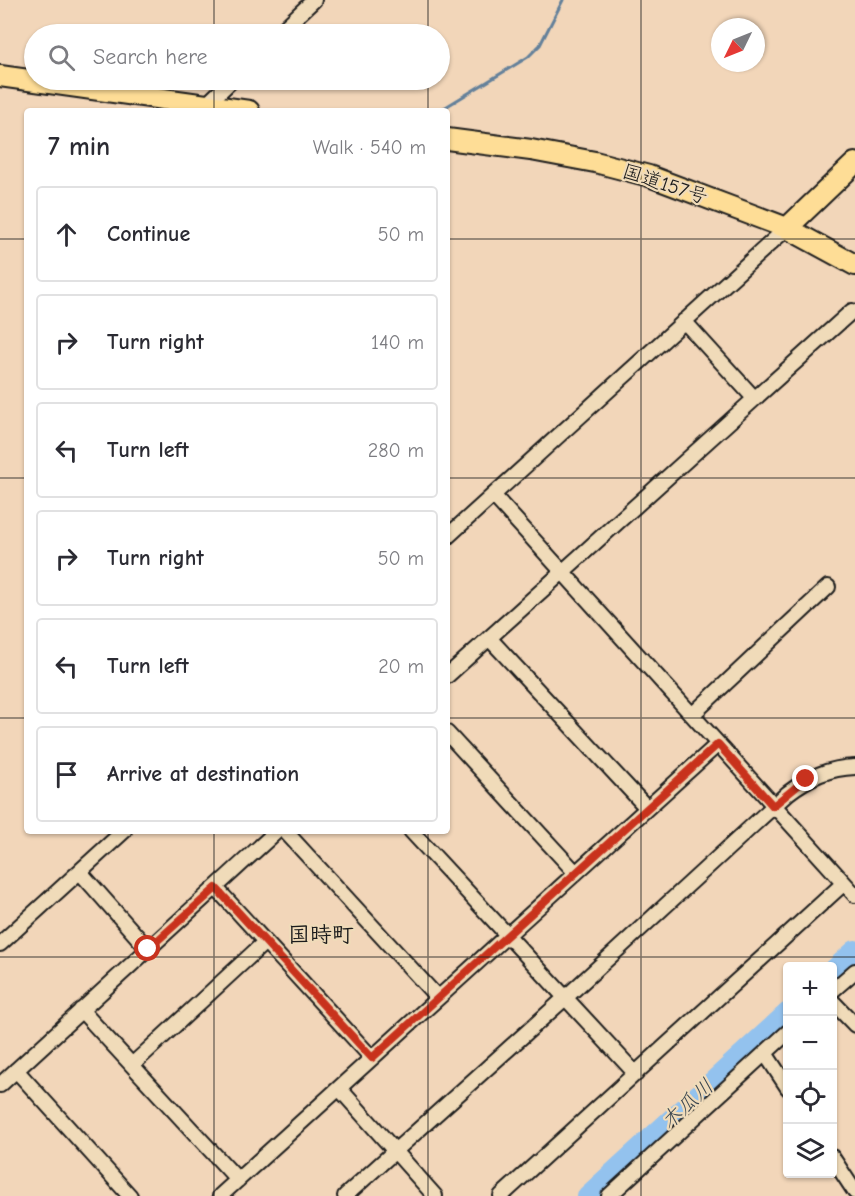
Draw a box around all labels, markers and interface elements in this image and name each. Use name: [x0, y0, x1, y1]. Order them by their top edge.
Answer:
north arrow: [711, 18, 765, 72]
search box: [24, 24, 450, 90]
icon: search: [45, 41, 78, 74]
text: Search here: [93, 44, 208, 70]
text: 7 min: [48, 132, 110, 162]
text: Walk · 540 m: [313, 136, 426, 159]
street label: 国道157号: [619, 159, 711, 209]
icon: ahead: [50, 218, 83, 251]
text: Continue: [107, 221, 190, 247]
text: 50 m: [378, 223, 424, 246]
icon: right: [50, 326, 83, 359]
text: Turn right: [107, 329, 204, 355]
text: 140 m: [371, 331, 424, 354]
icon: left: [50, 434, 83, 467]
text: Turn left: [107, 437, 189, 463]
text: 280 m: [368, 439, 424, 462]
icon: right: [50, 542, 83, 575]
text: Turn right: [107, 545, 204, 571]
text: 50 m: [378, 547, 424, 570]
icon: left: [50, 650, 83, 683]
text: Turn left: [107, 653, 189, 679]
text: 20 m: [378, 655, 424, 678]
icon: arrive: [50, 758, 83, 791]
text: Arrive at destination: [107, 761, 299, 787]
route end: [792, 765, 818, 791]
district label: 国時町: [288, 922, 354, 948]
route start: [134, 935, 160, 961]
map controls: [783, 962, 837, 1178]
button: +: [783, 962, 837, 1016]
button: −: [783, 1016, 837, 1070]
button: locate: [783, 1070, 837, 1124]
water label: 木瓜川: [656, 1074, 718, 1134]
button: layers: [783, 1124, 837, 1178]

